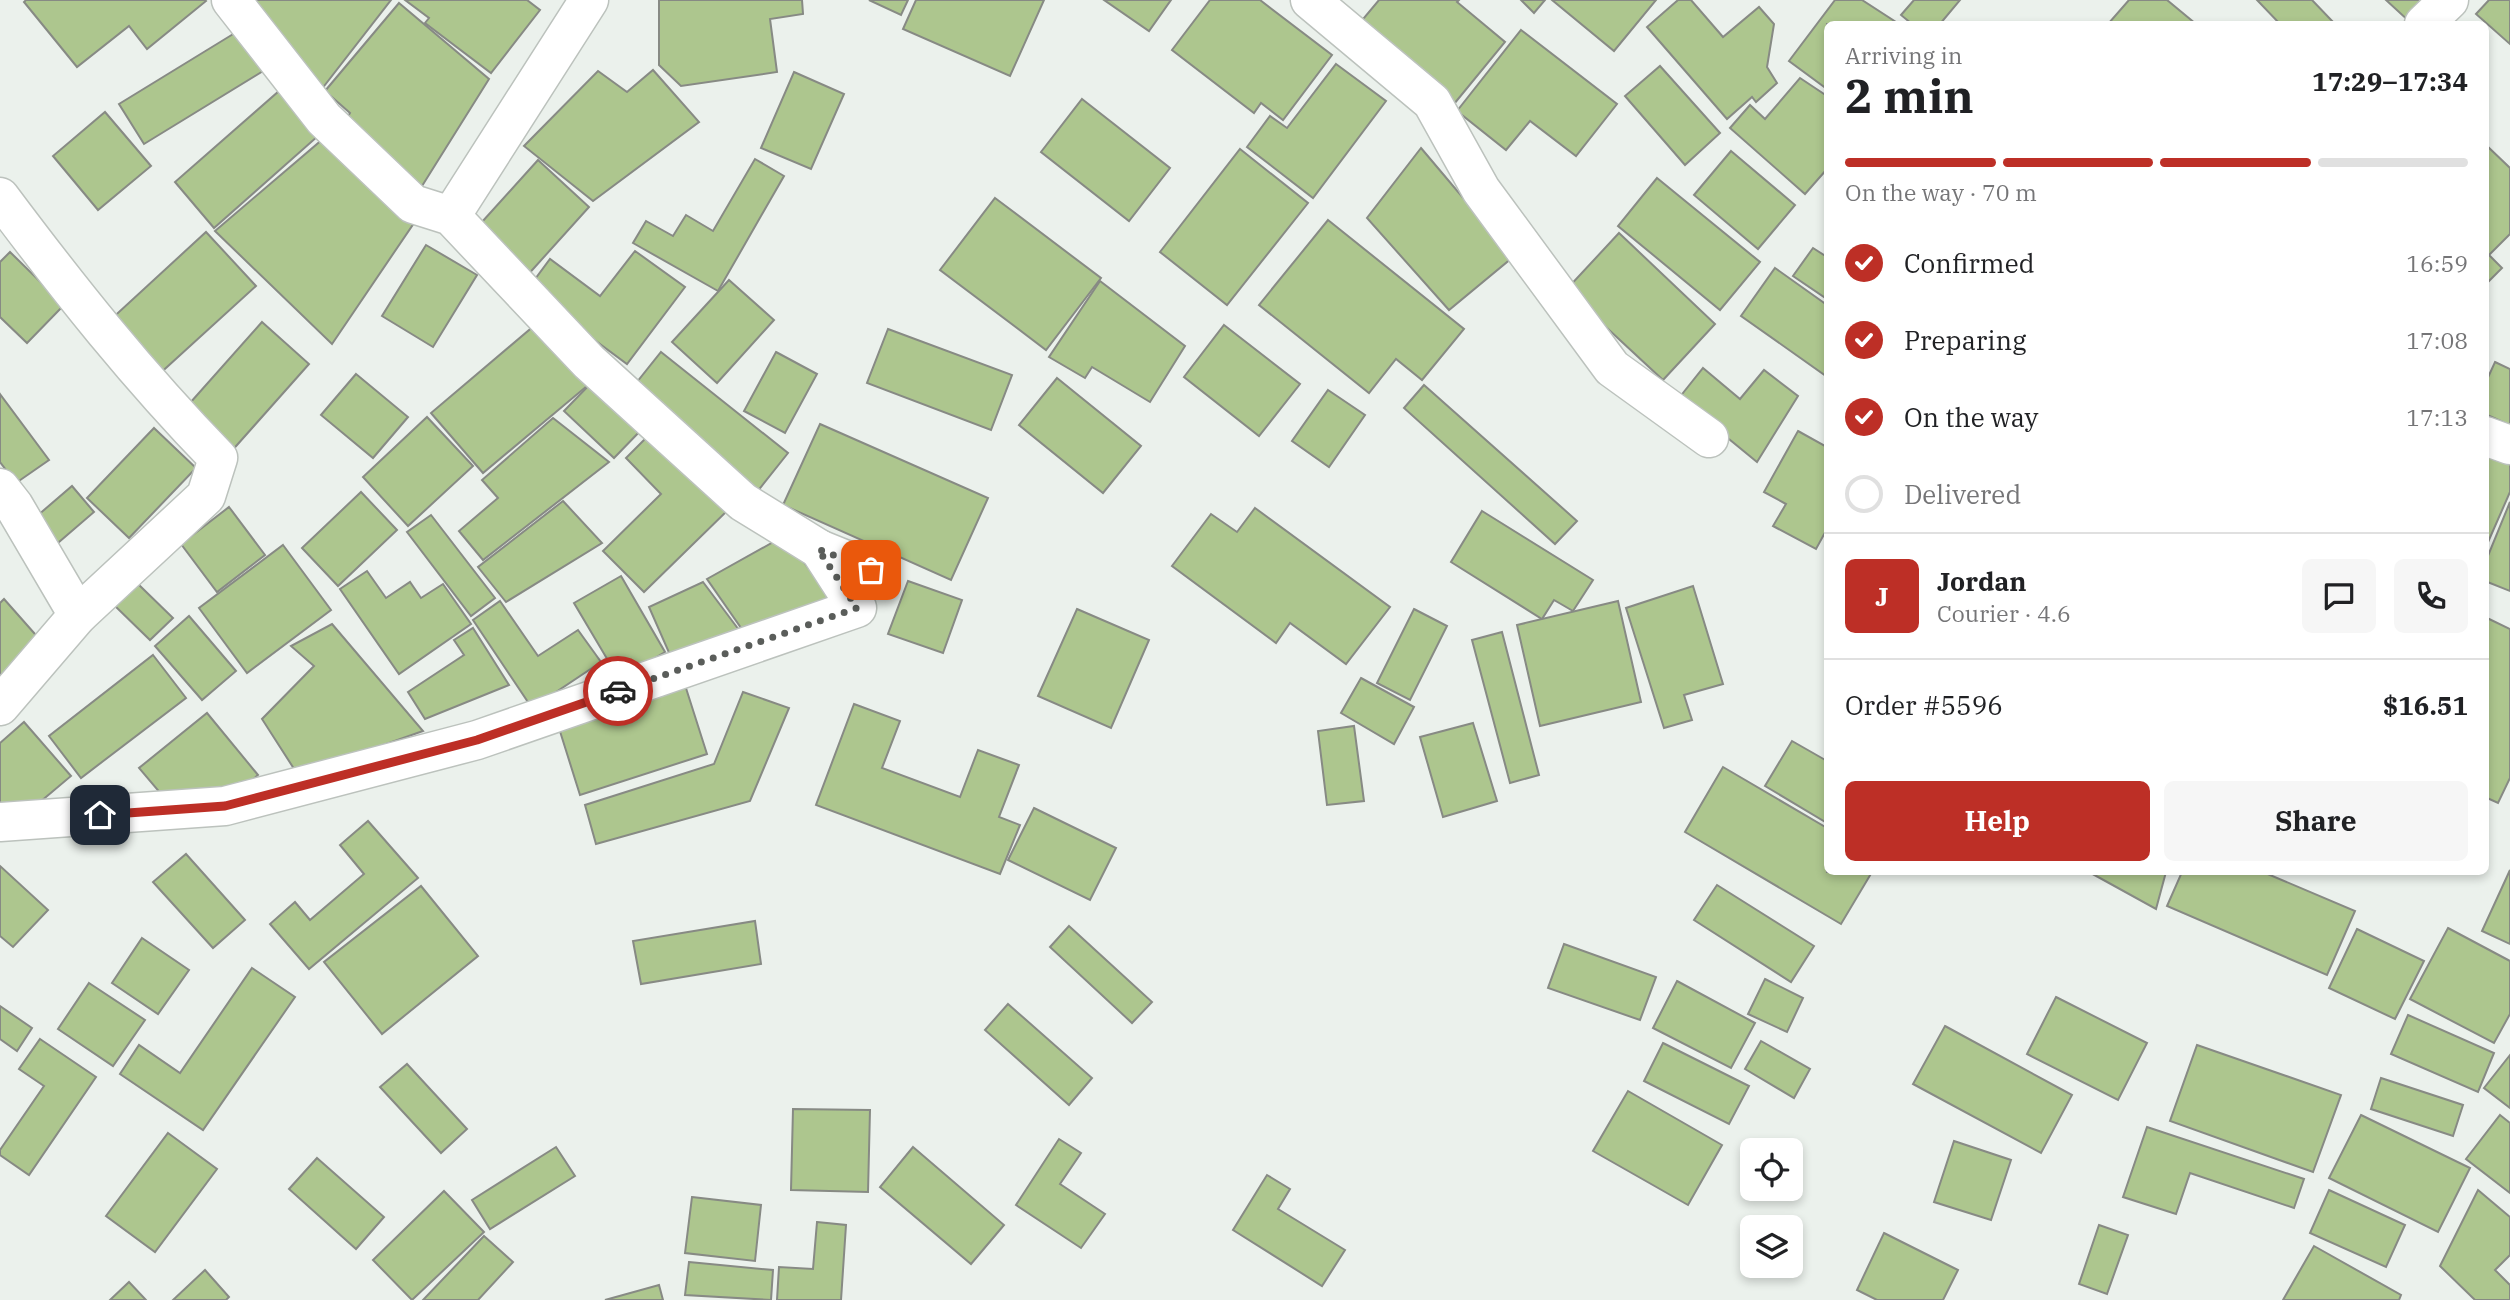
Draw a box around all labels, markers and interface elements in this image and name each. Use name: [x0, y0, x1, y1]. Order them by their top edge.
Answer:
text: Arriving in: [1845, 40, 1962, 70]
text: 17:29–17:34: [2312, 64, 2468, 98]
text: 2 min: [1845, 66, 1974, 126]
text: On the way · 70 m: [1845, 177, 2037, 207]
icon: check: [1845, 244, 1883, 282]
text: Confirmed: [1904, 246, 2035, 280]
text: 16:59: [2406, 248, 2468, 278]
icon: check: [1845, 321, 1883, 359]
text: Preparing: [1904, 323, 2026, 357]
text: 17:08: [2406, 325, 2468, 355]
icon: check: [1845, 398, 1883, 436]
text: On the way: [1904, 400, 2038, 434]
text: 17:13: [2406, 402, 2468, 432]
text: Delivered: [1904, 477, 2021, 511]
pin: [841, 540, 901, 600]
icon: bag: [852, 551, 890, 589]
button: chat: [2302, 559, 2376, 633]
button: phone: [2394, 559, 2468, 633]
text: Jordan: [1937, 564, 2027, 598]
text: J: [1875, 579, 1889, 613]
text: Courier · 4.6: [1937, 598, 2071, 628]
courier: [583, 656, 653, 726]
icon: car: [599, 672, 637, 710]
text: Order #5596: [1845, 688, 2003, 722]
text: $16.51: [2383, 688, 2468, 722]
button: Help: [1845, 781, 2150, 861]
button: Share: [2164, 781, 2468, 861]
pin: [70, 785, 130, 845]
icon: home: [81, 796, 119, 834]
map controls: [1740, 1138, 1803, 1278]
button: locate: [1740, 1138, 1803, 1201]
button: layers: [1740, 1215, 1803, 1278]

